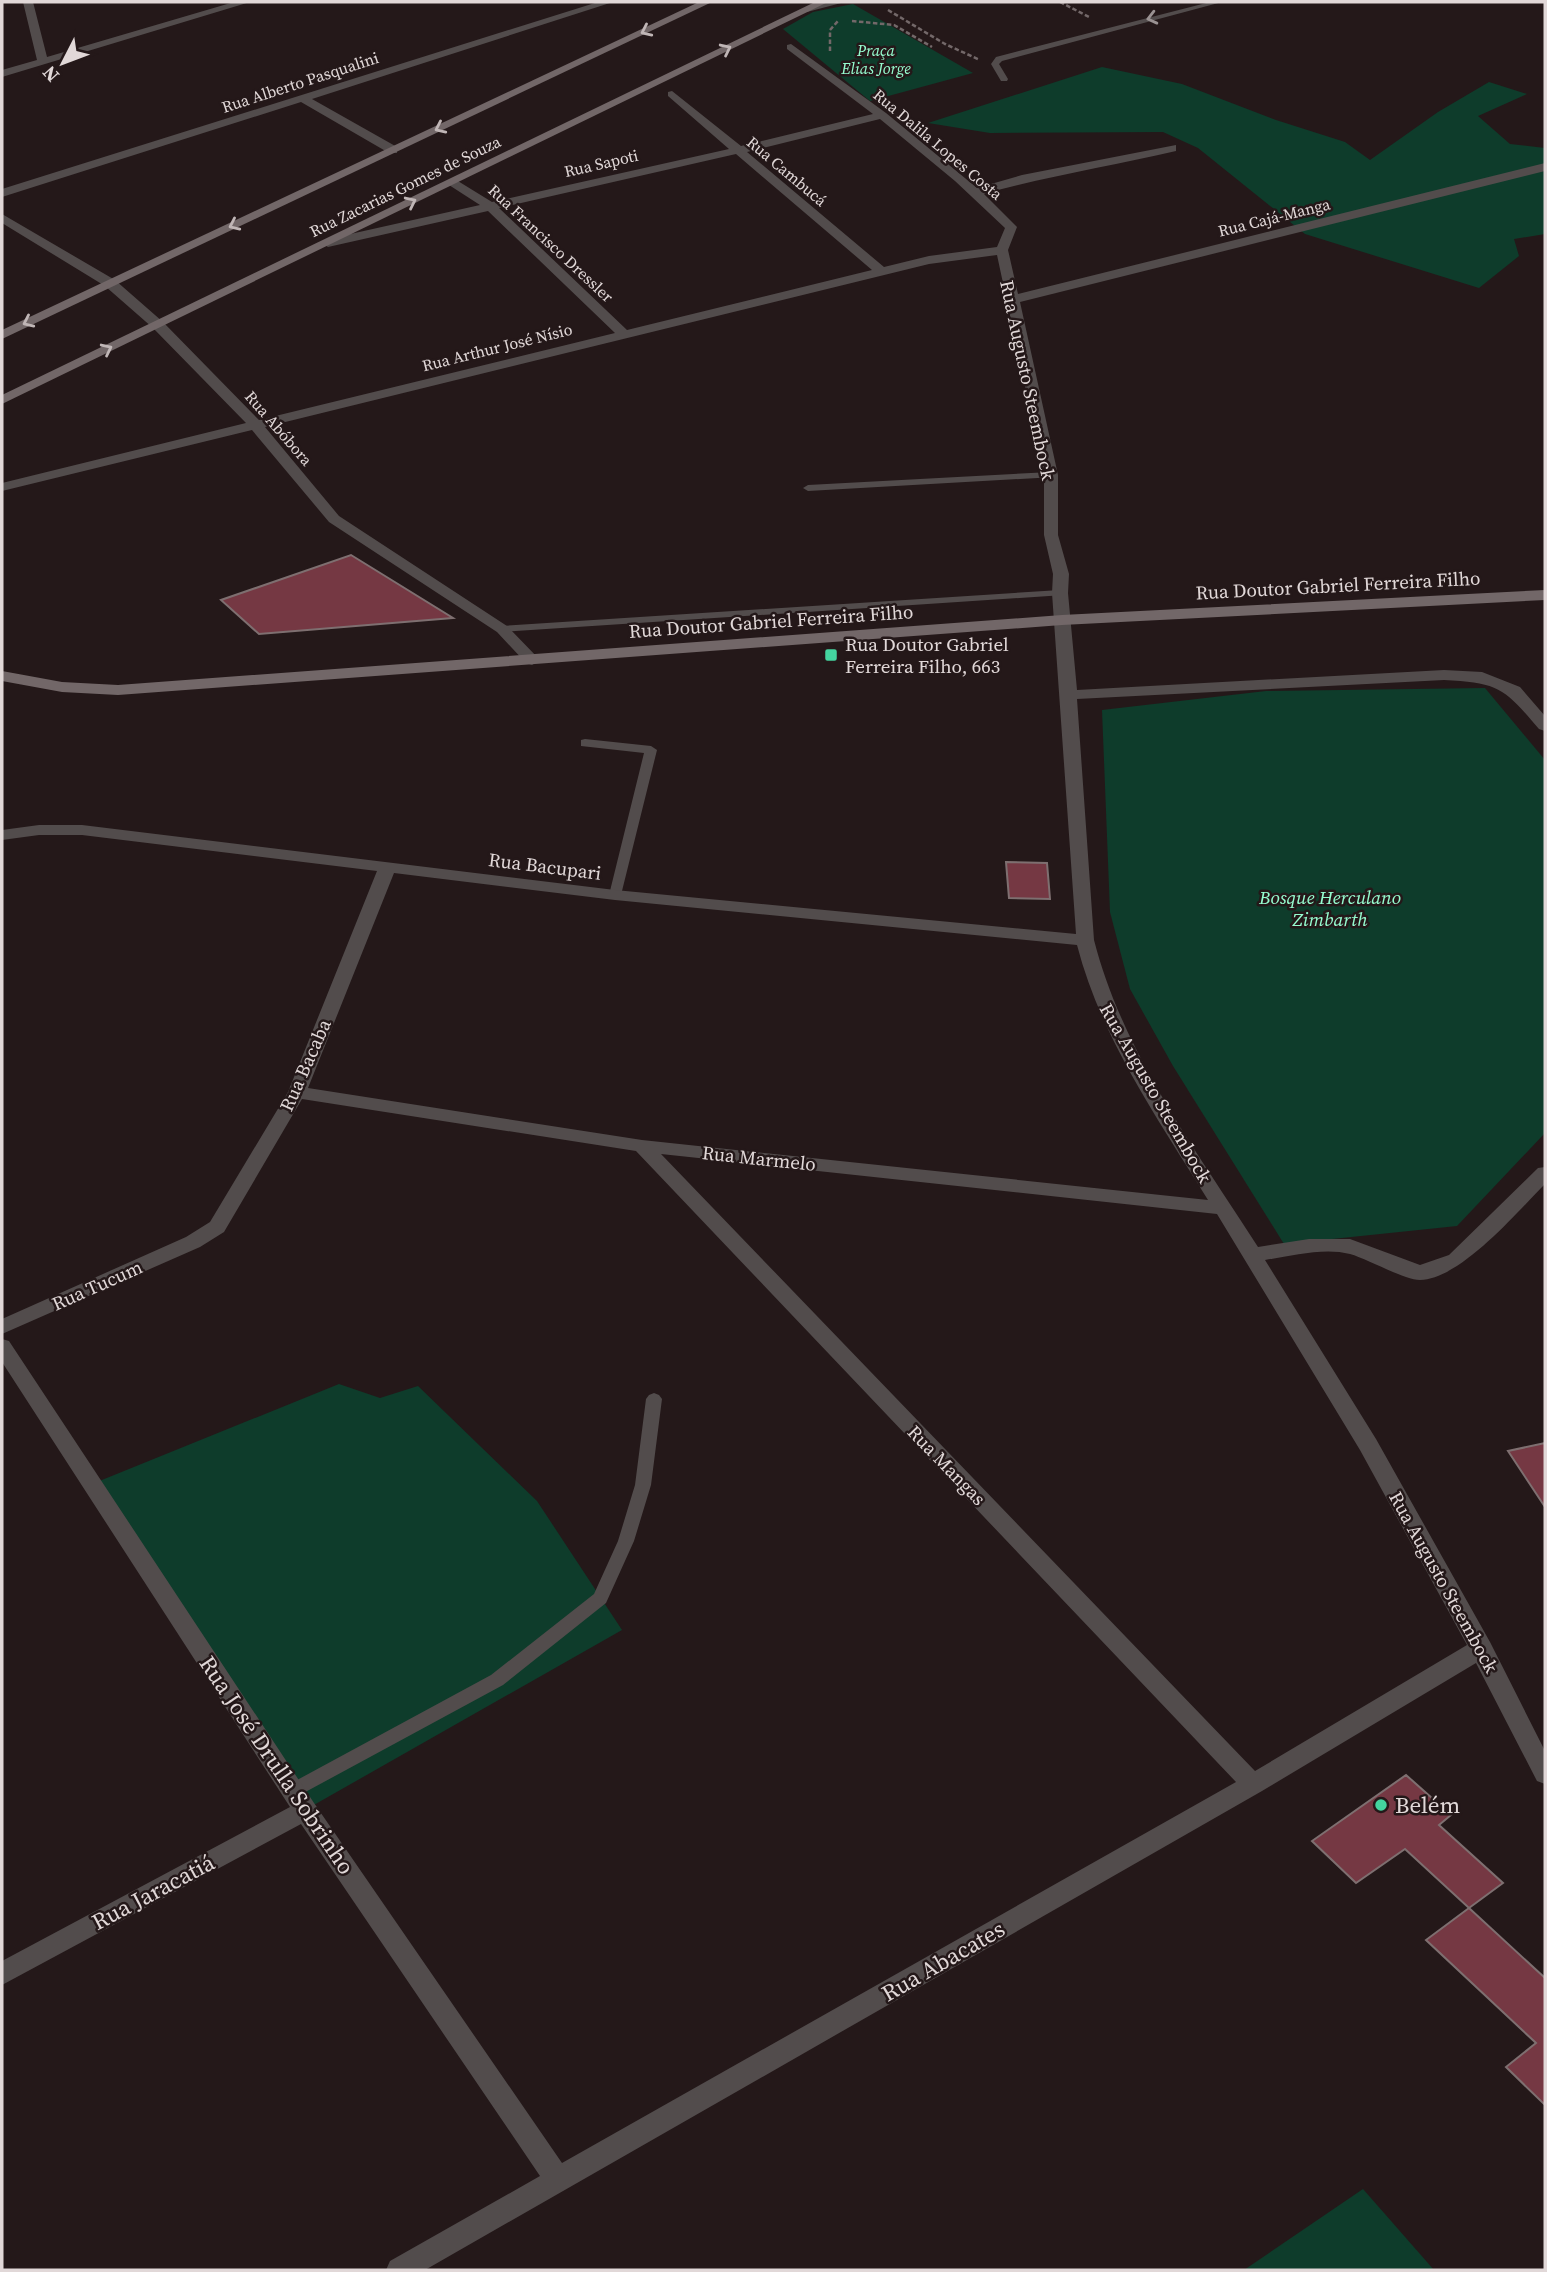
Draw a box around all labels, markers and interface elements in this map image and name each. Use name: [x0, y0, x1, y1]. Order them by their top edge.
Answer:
one-way arrow: [1146, 10, 1158, 24]
one-way arrow: [641, 23, 653, 37]
north arrow: [28, 28, 98, 98]
park label: Praça Elias Jorge: [840, 39, 911, 79]
one-way arrow: [719, 43, 731, 57]
street label: Rua Alberto Pasqualini: [219, 46, 382, 118]
text: N: [36, 60, 65, 88]
street label: Rua Dalila Lopes Costa: [869, 83, 1008, 205]
one-way arrow: [435, 120, 447, 134]
street label: Rua Zacarias Gomes de Souza: [306, 130, 505, 242]
street label: Rua Cambucá: [742, 131, 832, 212]
street label: Rua Sapoti: [562, 144, 640, 182]
street label: Rua Francisco Dressler: [483, 179, 619, 307]
street label: Rua Cajá-Manga: [1216, 192, 1333, 242]
one-way arrow: [404, 196, 416, 210]
one-way arrow: [229, 217, 241, 231]
street label: Rua Augusto Steembock: [994, 278, 1062, 483]
one-way arrow: [23, 314, 36, 328]
street label: Rua Arthur José Nísio: [420, 318, 575, 376]
one-way arrow: [100, 344, 112, 358]
street label: Rua Abóbora: [240, 386, 318, 471]
street label: Rua Doutor Gabriel Ferreira Filho: [1195, 565, 1481, 605]
street label: Rua Doutor Gabriel Ferreira Filho: [628, 598, 914, 644]
place label: Rua Doutor Gabriel Ferreira Filho, 663: [845, 631, 1009, 679]
marker: Rua Doutor Gabriel Ferreira Filho, 663: [823, 647, 839, 663]
street label: Rua Bacupari: [487, 846, 603, 886]
park label: Bosque Herculano Zimbarth: [1258, 884, 1401, 932]
street label: Rua Augusto Steembock: [1094, 998, 1218, 1188]
street label: Rua Bacaba: [273, 1014, 337, 1115]
street label: Rua Marmelo: [701, 1139, 817, 1177]
street label: Rua Tucum: [48, 1254, 146, 1316]
street label: Rua Mangas: [902, 1419, 992, 1511]
street label: Rua Augusto Steembock: [1383, 1487, 1505, 1678]
street label: Rua José Drulla Sobrinho: [192, 1649, 362, 1881]
place label: Belém: [1395, 1789, 1461, 1821]
marker: Belém: [1373, 1797, 1389, 1813]
street label: Rua Jaracatiá: [86, 1846, 220, 1938]
street label: Rua Abacates: [875, 1913, 1011, 2009]

